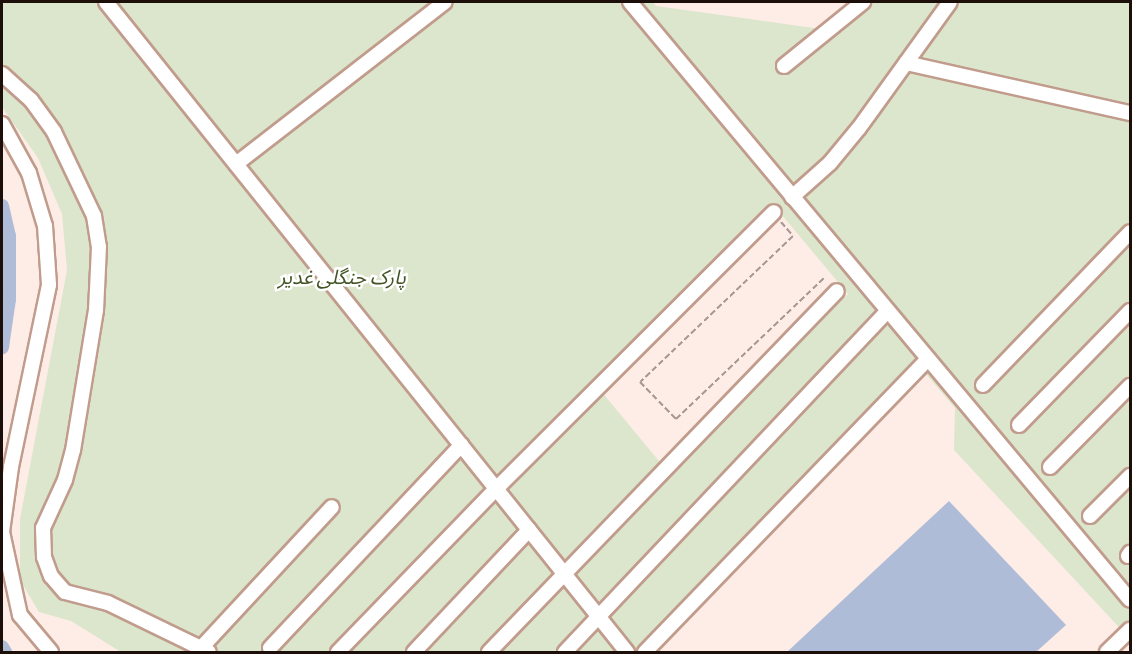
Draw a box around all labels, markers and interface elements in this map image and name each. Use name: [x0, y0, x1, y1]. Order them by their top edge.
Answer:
park label: پارک جنگلی غدیر: [278, 265, 406, 289]

